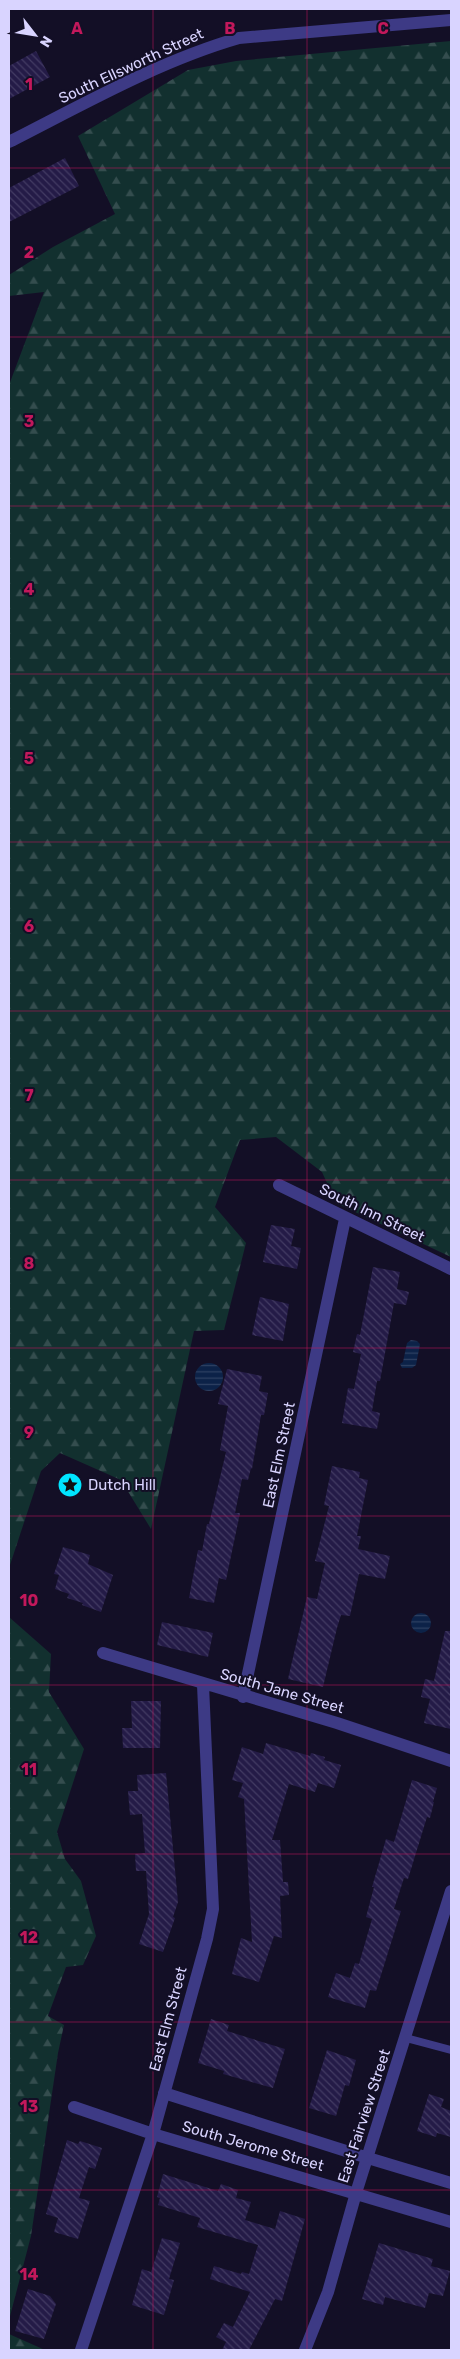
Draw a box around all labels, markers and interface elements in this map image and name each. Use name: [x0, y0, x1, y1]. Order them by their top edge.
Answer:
north arrow: [10, 10, 60, 60]
text: A: [71, 19, 83, 38]
text: B: [224, 19, 236, 38]
text: C: [377, 19, 389, 38]
street label: South Ellsworth Street: [56, 24, 206, 107]
text: N: [36, 33, 56, 50]
text: 1: [25, 75, 33, 94]
text: 2: [24, 243, 34, 262]
text: 3: [24, 412, 34, 431]
text: 4: [24, 580, 35, 599]
text: 5: [24, 749, 34, 768]
text: 6: [24, 917, 34, 936]
text: 7: [24, 1086, 34, 1105]
street label: South Inn Street: [316, 1180, 428, 1246]
text: 8: [24, 1254, 35, 1273]
street label: East Elm Street: [259, 1400, 299, 1510]
text: 9: [24, 1423, 34, 1442]
place icon: Dutch Hill: [57, 1472, 83, 1498]
place label: Dutch Hill: [88, 1476, 156, 1494]
text: 10: [20, 1591, 39, 1610]
street label: South Jane Street: [218, 1665, 346, 1717]
text: 11: [21, 1760, 37, 1779]
text: 12: [20, 1928, 38, 1947]
street label: East Elm Street: [145, 1965, 191, 2073]
street label: East Fairview Street: [334, 2047, 394, 2185]
text: 13: [20, 2097, 38, 2116]
street label: South Jerome Street: [180, 2117, 326, 2175]
text: 14: [20, 2265, 39, 2284]

